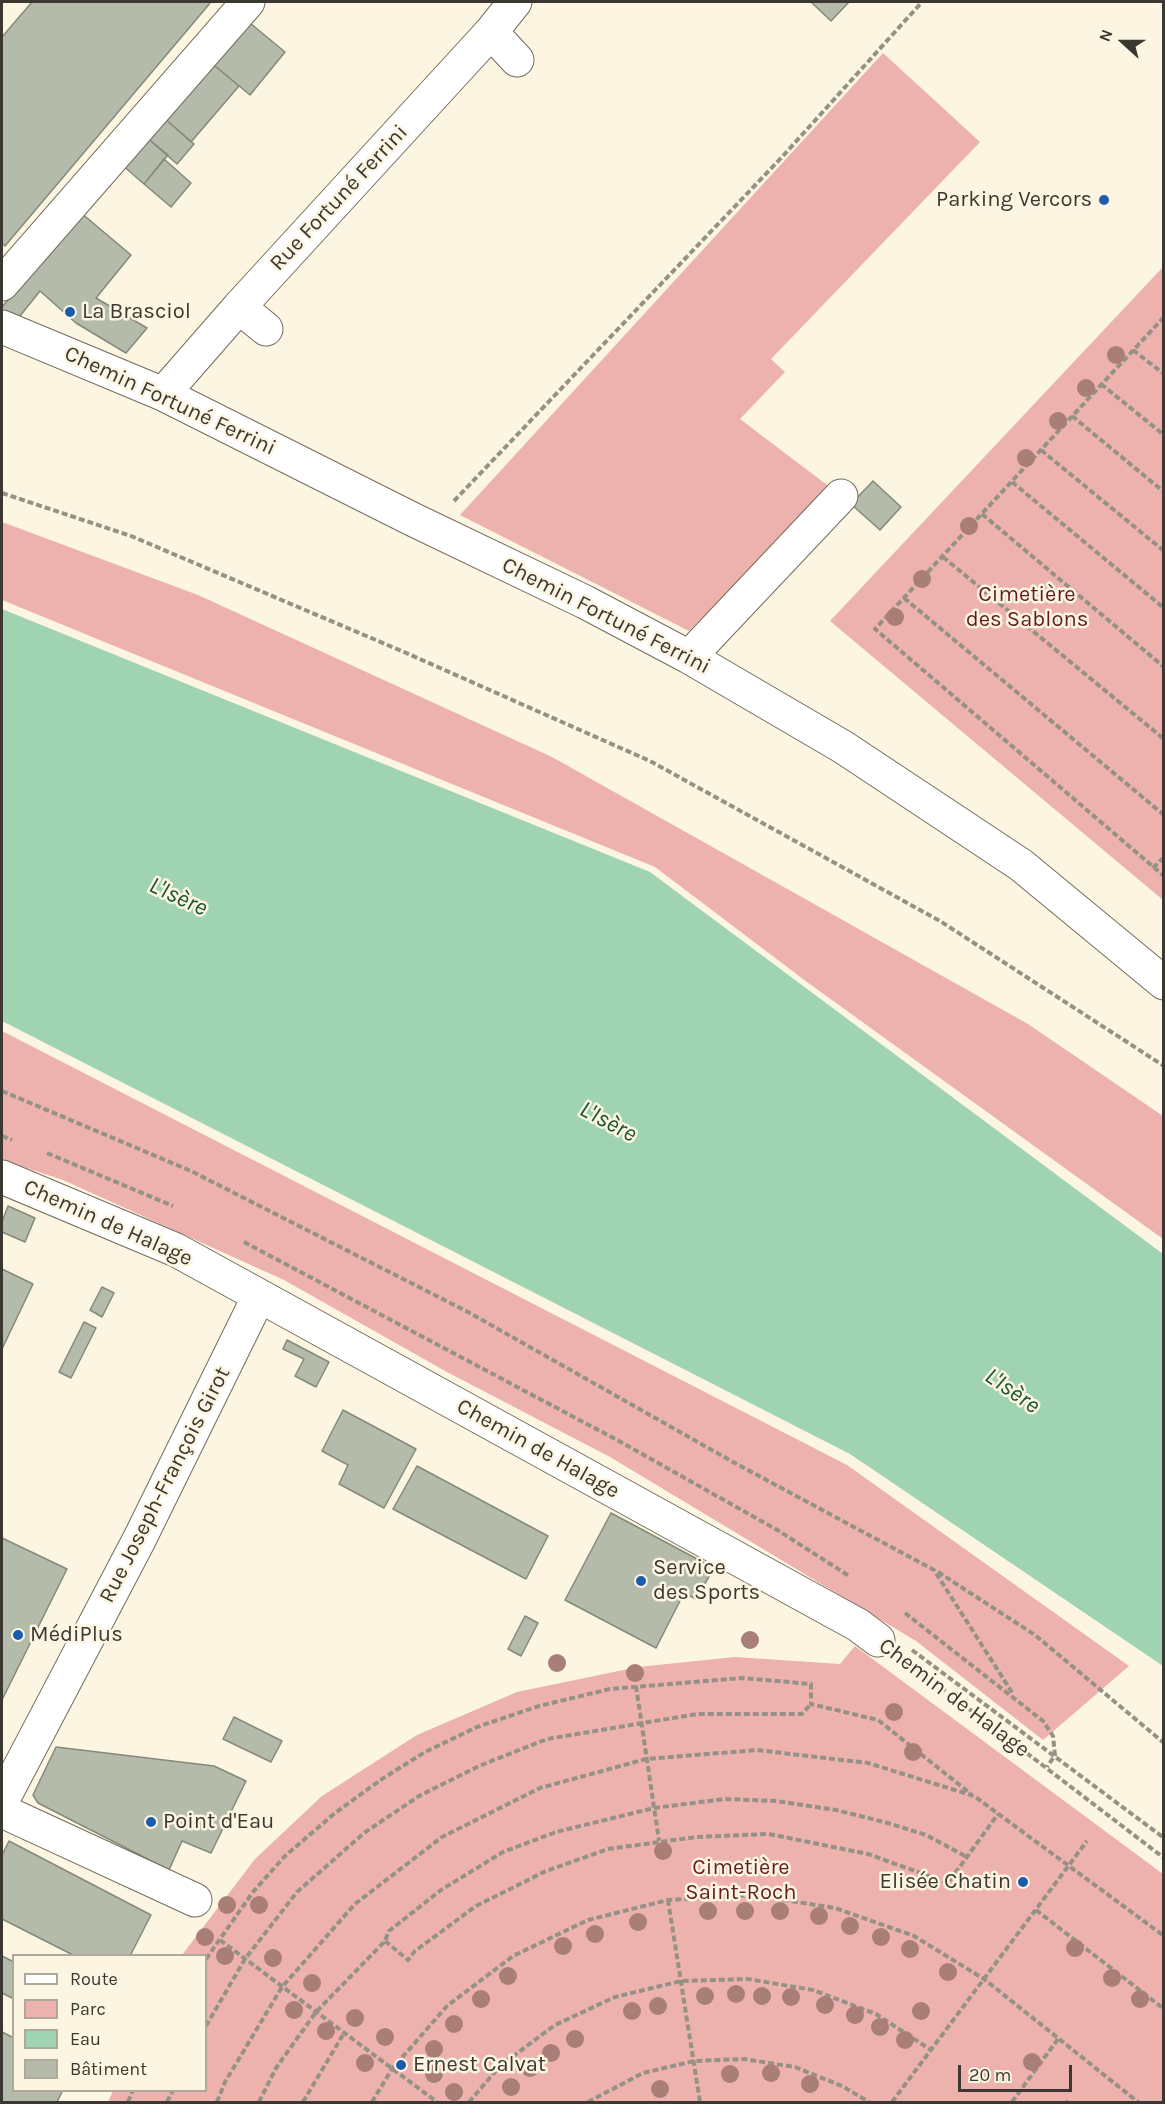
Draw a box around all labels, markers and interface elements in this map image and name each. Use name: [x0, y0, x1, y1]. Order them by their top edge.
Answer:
north arrow: [1093, 12, 1153, 72]
text: N: [1095, 27, 1117, 44]
street label: Rue Fortuné Ferrini: [265, 119, 413, 277]
place label: Parking Vercors: [936, 187, 1092, 213]
marker: Parking Vercors: [1097, 193, 1111, 207]
place label: La Brasciol: [82, 299, 191, 325]
marker: La Brasciol: [63, 305, 77, 319]
street label: Chemin Fortuné Ferrini: [60, 340, 280, 462]
street label: Chemin Fortuné Ferrini: [497, 552, 715, 680]
park label: Cimetière des Sablons: [966, 582, 1088, 634]
water label: L'Isère: [144, 871, 212, 923]
water label: L'Isère: [574, 1095, 642, 1149]
street label: Chemin de Halage: [19, 1174, 197, 1272]
water label: L'Isère: [979, 1362, 1045, 1420]
street label: Rue Joseph-François Girot: [94, 1363, 236, 1607]
street label: Chemin de Halage: [452, 1393, 624, 1505]
place label: Service des Sports: [653, 1555, 760, 1606]
marker: Service des Sports: [634, 1574, 648, 1588]
place label: MédiPlus: [30, 1622, 123, 1648]
marker: MédiPlus: [11, 1628, 25, 1642]
street label: Chemin de Halage: [873, 1633, 1035, 1763]
place label: Point d'Eau: [163, 1809, 274, 1835]
marker: Point d'Eau: [144, 1815, 158, 1829]
park label: Cimetière Saint-Roch: [685, 1855, 797, 1906]
place label: Elisée Chatin: [880, 1869, 1011, 1895]
marker: Elisée Chatin: [1016, 1875, 1030, 1889]
legend: [12, 1954, 207, 2092]
text: Route: [70, 1968, 118, 1990]
text: Parc: [70, 1998, 106, 2020]
text: Eau: [70, 2028, 101, 2050]
place label: Ernest Calvat: [413, 2052, 546, 2078]
scale bar: [961, 2053, 1075, 2091]
text: Bâtiment: [70, 2058, 147, 2080]
marker: Ernest Calvat: [394, 2058, 408, 2072]
text: 20 m: [969, 2064, 1011, 2086]

